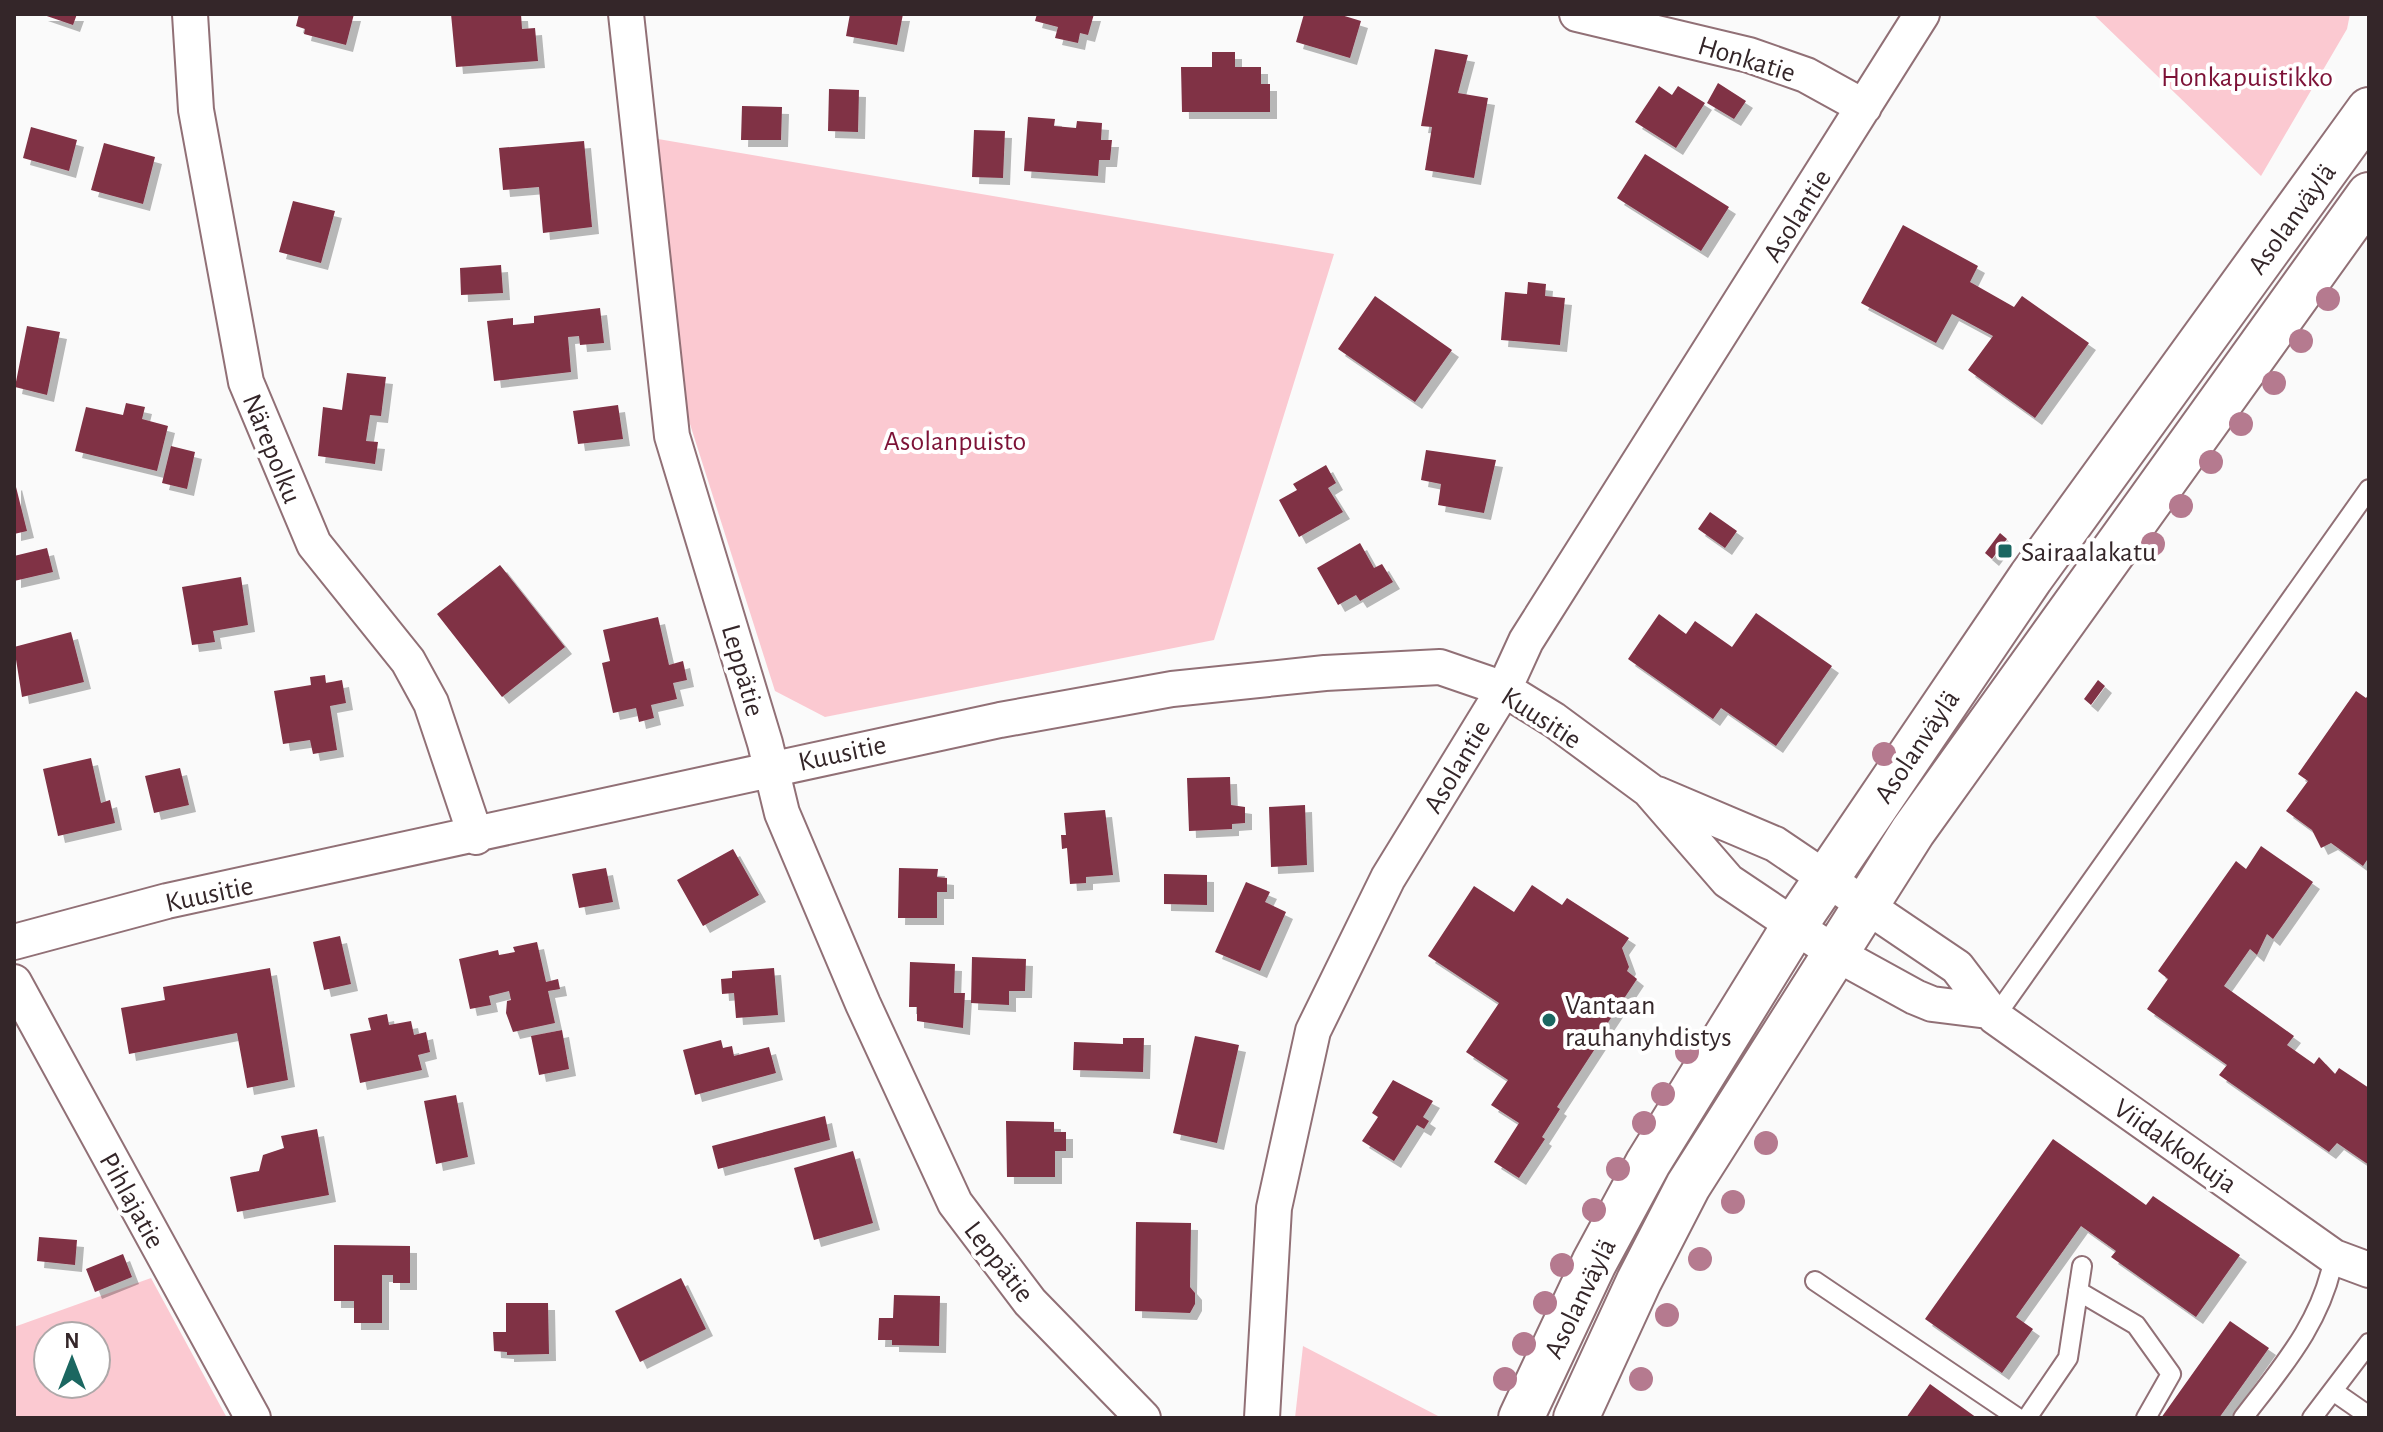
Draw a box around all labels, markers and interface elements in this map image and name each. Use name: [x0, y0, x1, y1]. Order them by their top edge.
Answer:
street label: Honkatie: [1694, 32, 1798, 88]
park label: Honkapuistikko: [2161, 64, 2333, 92]
street label: Asolanväylä: [2243, 158, 2342, 280]
street label: Asolantie: [1759, 165, 1837, 267]
street label: Närepolku: [237, 390, 306, 507]
park label: Asolanpuisto: [884, 428, 1026, 456]
place label: Sairaalakatu: [2021, 539, 2156, 567]
marker: Sairaalakatu: [1996, 542, 2014, 560]
street label: Leppätie: [716, 621, 769, 720]
street label: Kuusitie: [1496, 683, 1586, 755]
street label: Asolanväylä: [1870, 686, 1966, 809]
street label: Asolantie: [1419, 716, 1496, 818]
street label: Kuusitie: [796, 731, 889, 777]
street label: Kuusitie: [163, 872, 256, 918]
place label: Vantaan rauhanyhdistys: [1565, 992, 1732, 1052]
marker: Vantaan rauhanyhdistys: [1540, 1011, 1558, 1029]
street label: Viidakkokuja: [2108, 1094, 2242, 1199]
street label: Pihlajatie: [94, 1148, 169, 1254]
street label: Leppätie: [958, 1216, 1038, 1308]
street label: Asolanväylä: [1540, 1234, 1622, 1363]
north arrow: [32, 1320, 112, 1400]
text: N: [64, 1330, 80, 1352]

